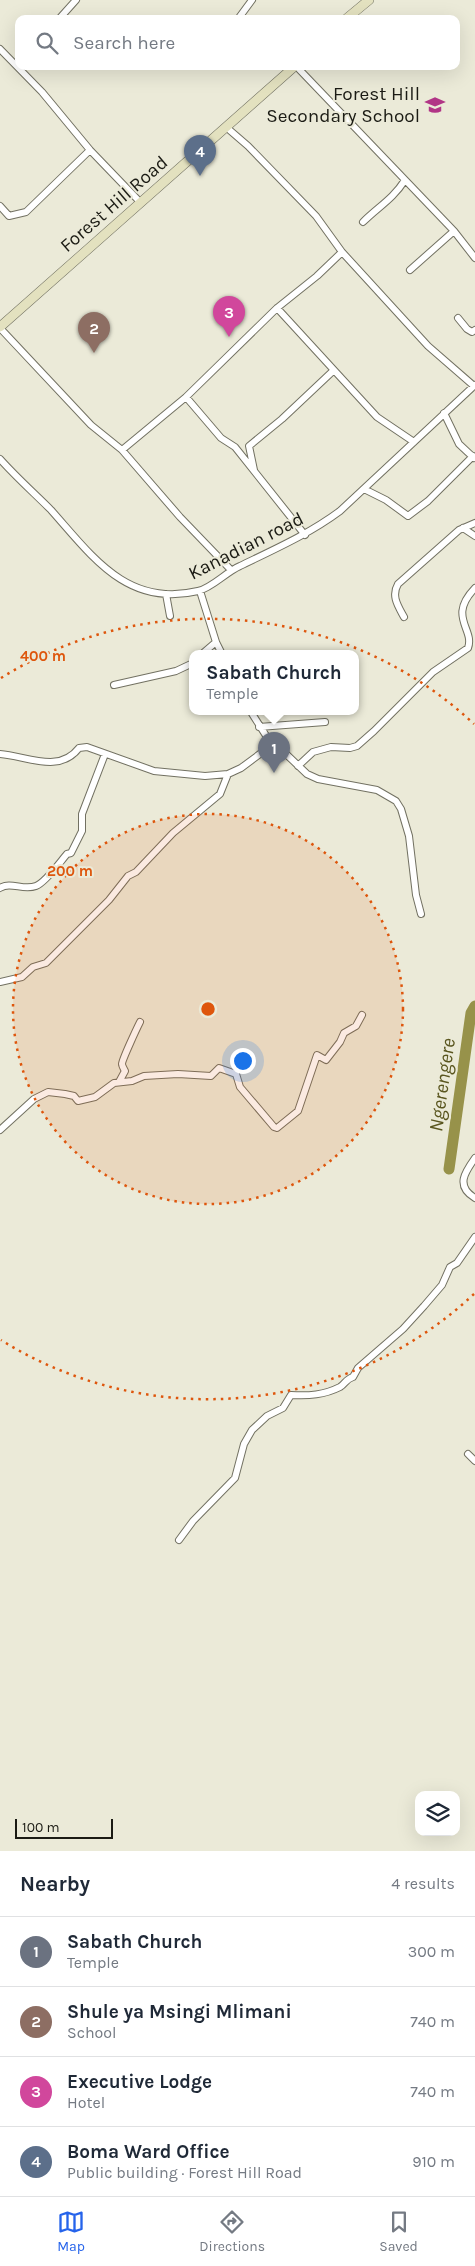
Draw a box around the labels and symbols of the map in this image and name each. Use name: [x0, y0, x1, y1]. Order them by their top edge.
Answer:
place label: Forest Hill Secondary School: [266, 83, 420, 127]
school or university icon: Forest Hill Secondary School: [424, 94, 446, 116]
pin: 4: [184, 135, 216, 176]
street label: Forest Hill Road: [56, 151, 172, 257]
pin: 3: [213, 296, 245, 337]
pin: 2: [78, 312, 110, 353]
street label: Kanadian road: [185, 508, 307, 584]
text: 400 m: [20, 647, 66, 665]
pin: 1: [258, 732, 290, 773]
text: 200 m: [47, 862, 93, 880]
centre of rings: [199, 1000, 217, 1018]
water label: Ngerengere: [424, 1037, 460, 1133]
your location: [230, 1048, 256, 1074]
scale bar: [15, 1816, 112, 1839]

